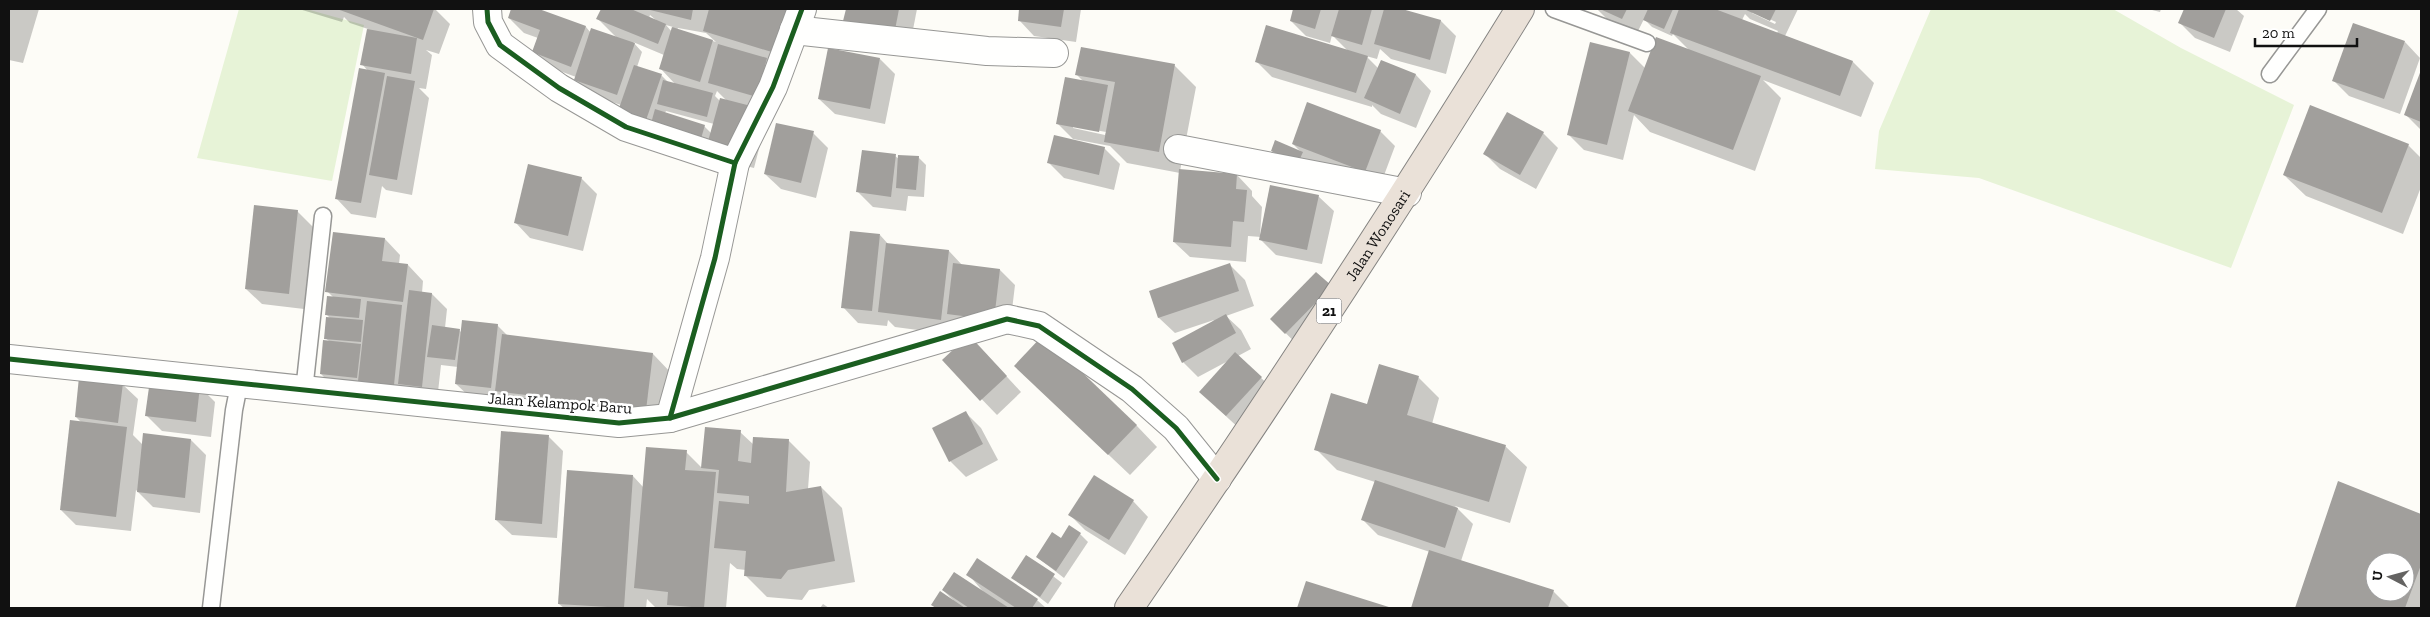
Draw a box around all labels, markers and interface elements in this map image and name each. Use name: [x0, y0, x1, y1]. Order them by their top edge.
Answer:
scale bar: [2255, 15, 2358, 47]
text: 20 m: [2262, 24, 2295, 42]
street label: Jalan Wonosari: [1341, 186, 1414, 284]
road number: 21: [1316, 298, 1342, 324]
street label: Jalan Kelampok Baru: [487, 388, 633, 418]
north arrow: [2365, 552, 2415, 602]
text: U: [2369, 570, 2387, 582]

